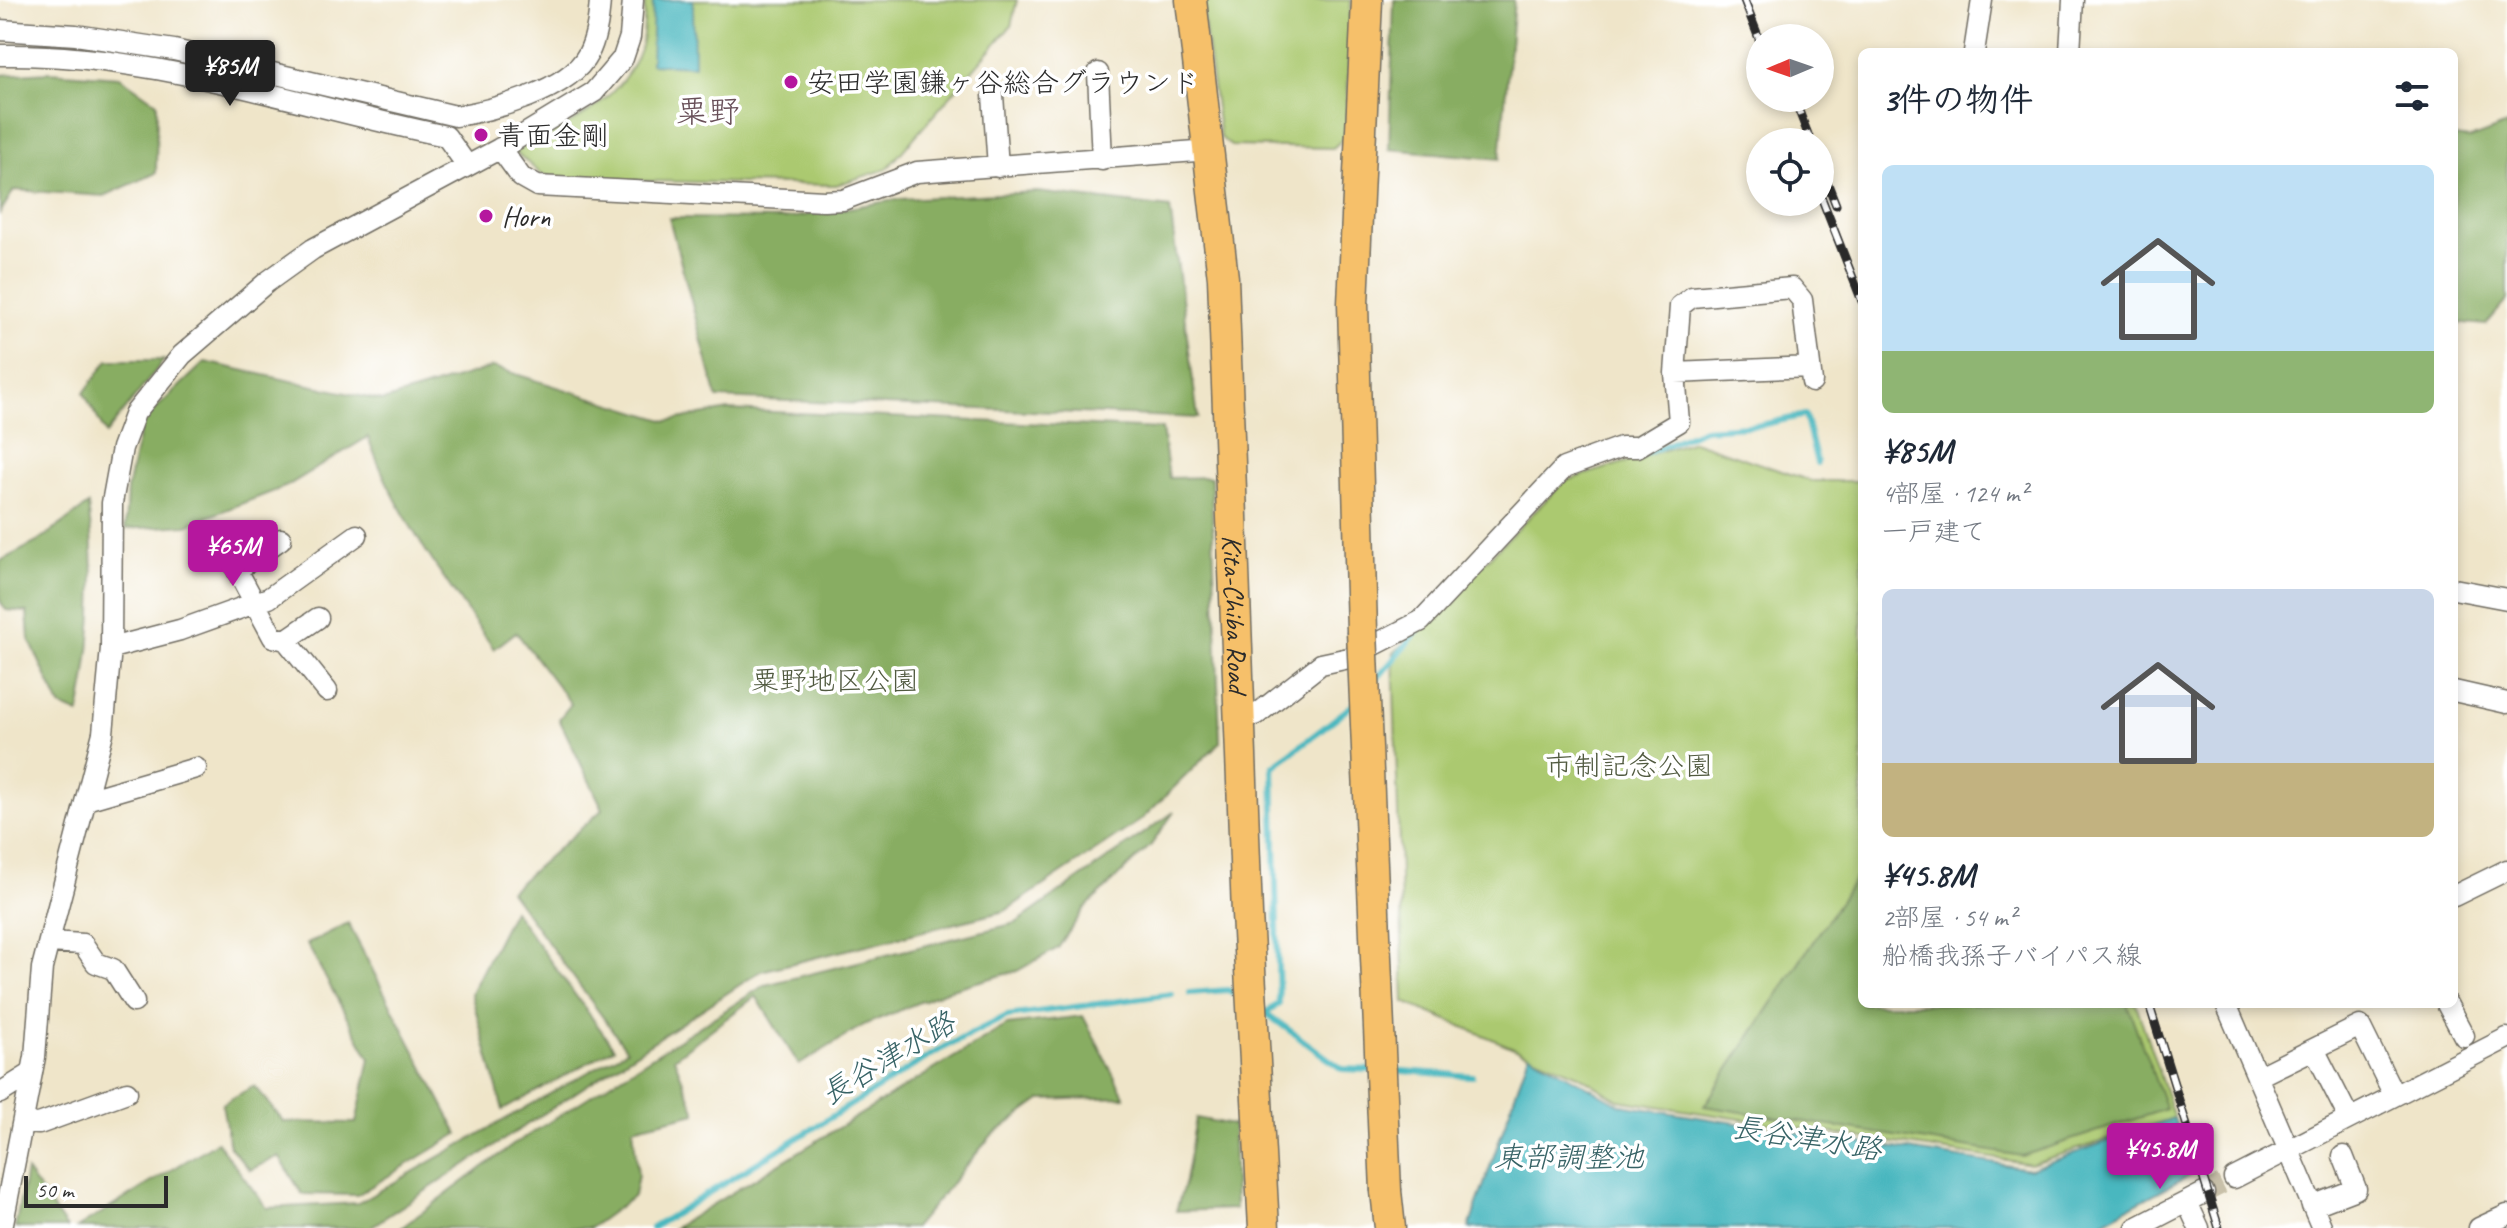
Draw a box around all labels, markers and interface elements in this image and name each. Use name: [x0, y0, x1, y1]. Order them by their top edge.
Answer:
north arrow: [1746, 24, 1834, 112]
map controls: [1746, 24, 1834, 216]
pin: ¥85M: [183, 40, 277, 108]
text: ¥85M: [203, 49, 257, 82]
place label: 安田学園鎌ヶ谷総合グラウンド: [807, 65, 1199, 100]
marker: 安田学園鎌ヶ谷総合グラウンド: [782, 73, 800, 91]
icon: filters: [2390, 74, 2434, 118]
text: 3件の物件: [1882, 78, 2033, 121]
district label: 粟野: [676, 91, 740, 132]
place label: 青面金剛: [497, 118, 609, 153]
marker: 青面金剛: [472, 126, 490, 144]
button: locate: [1746, 128, 1834, 216]
place label: Horn: [502, 199, 551, 234]
marker: Horn: [477, 207, 495, 225]
icon: home: [2086, 217, 2230, 361]
text: ¥85M: [1882, 429, 1952, 472]
text: 4部屋 · 124 m²: [1882, 477, 2027, 510]
text: 一戸建て: [1882, 515, 1986, 548]
pin: ¥65M: [186, 520, 280, 588]
text: ¥65M: [206, 529, 260, 562]
street label: Kita-Chiba Road: [1215, 534, 1256, 697]
icon: home: [2086, 641, 2230, 785]
park label: 粟野地区公園: [751, 663, 919, 698]
park label: 市制記念公園: [1545, 748, 1713, 783]
text: ¥45.8M: [1882, 853, 1974, 896]
text: 2部屋 · 54 m²: [1882, 901, 2016, 934]
text: 船橋我孫子バイパス線: [1882, 939, 2141, 972]
water label: 長谷津水路: [814, 1002, 964, 1113]
water label: 長谷津水路: [1730, 1108, 1886, 1169]
pin: ¥45.8M: [2095, 1123, 2225, 1191]
text: ¥45.8M: [2125, 1132, 2195, 1165]
water label: 東部調整池: [1494, 1138, 1645, 1176]
scale bar: [24, 1172, 168, 1208]
text: 50 m: [36, 1176, 73, 1204]

